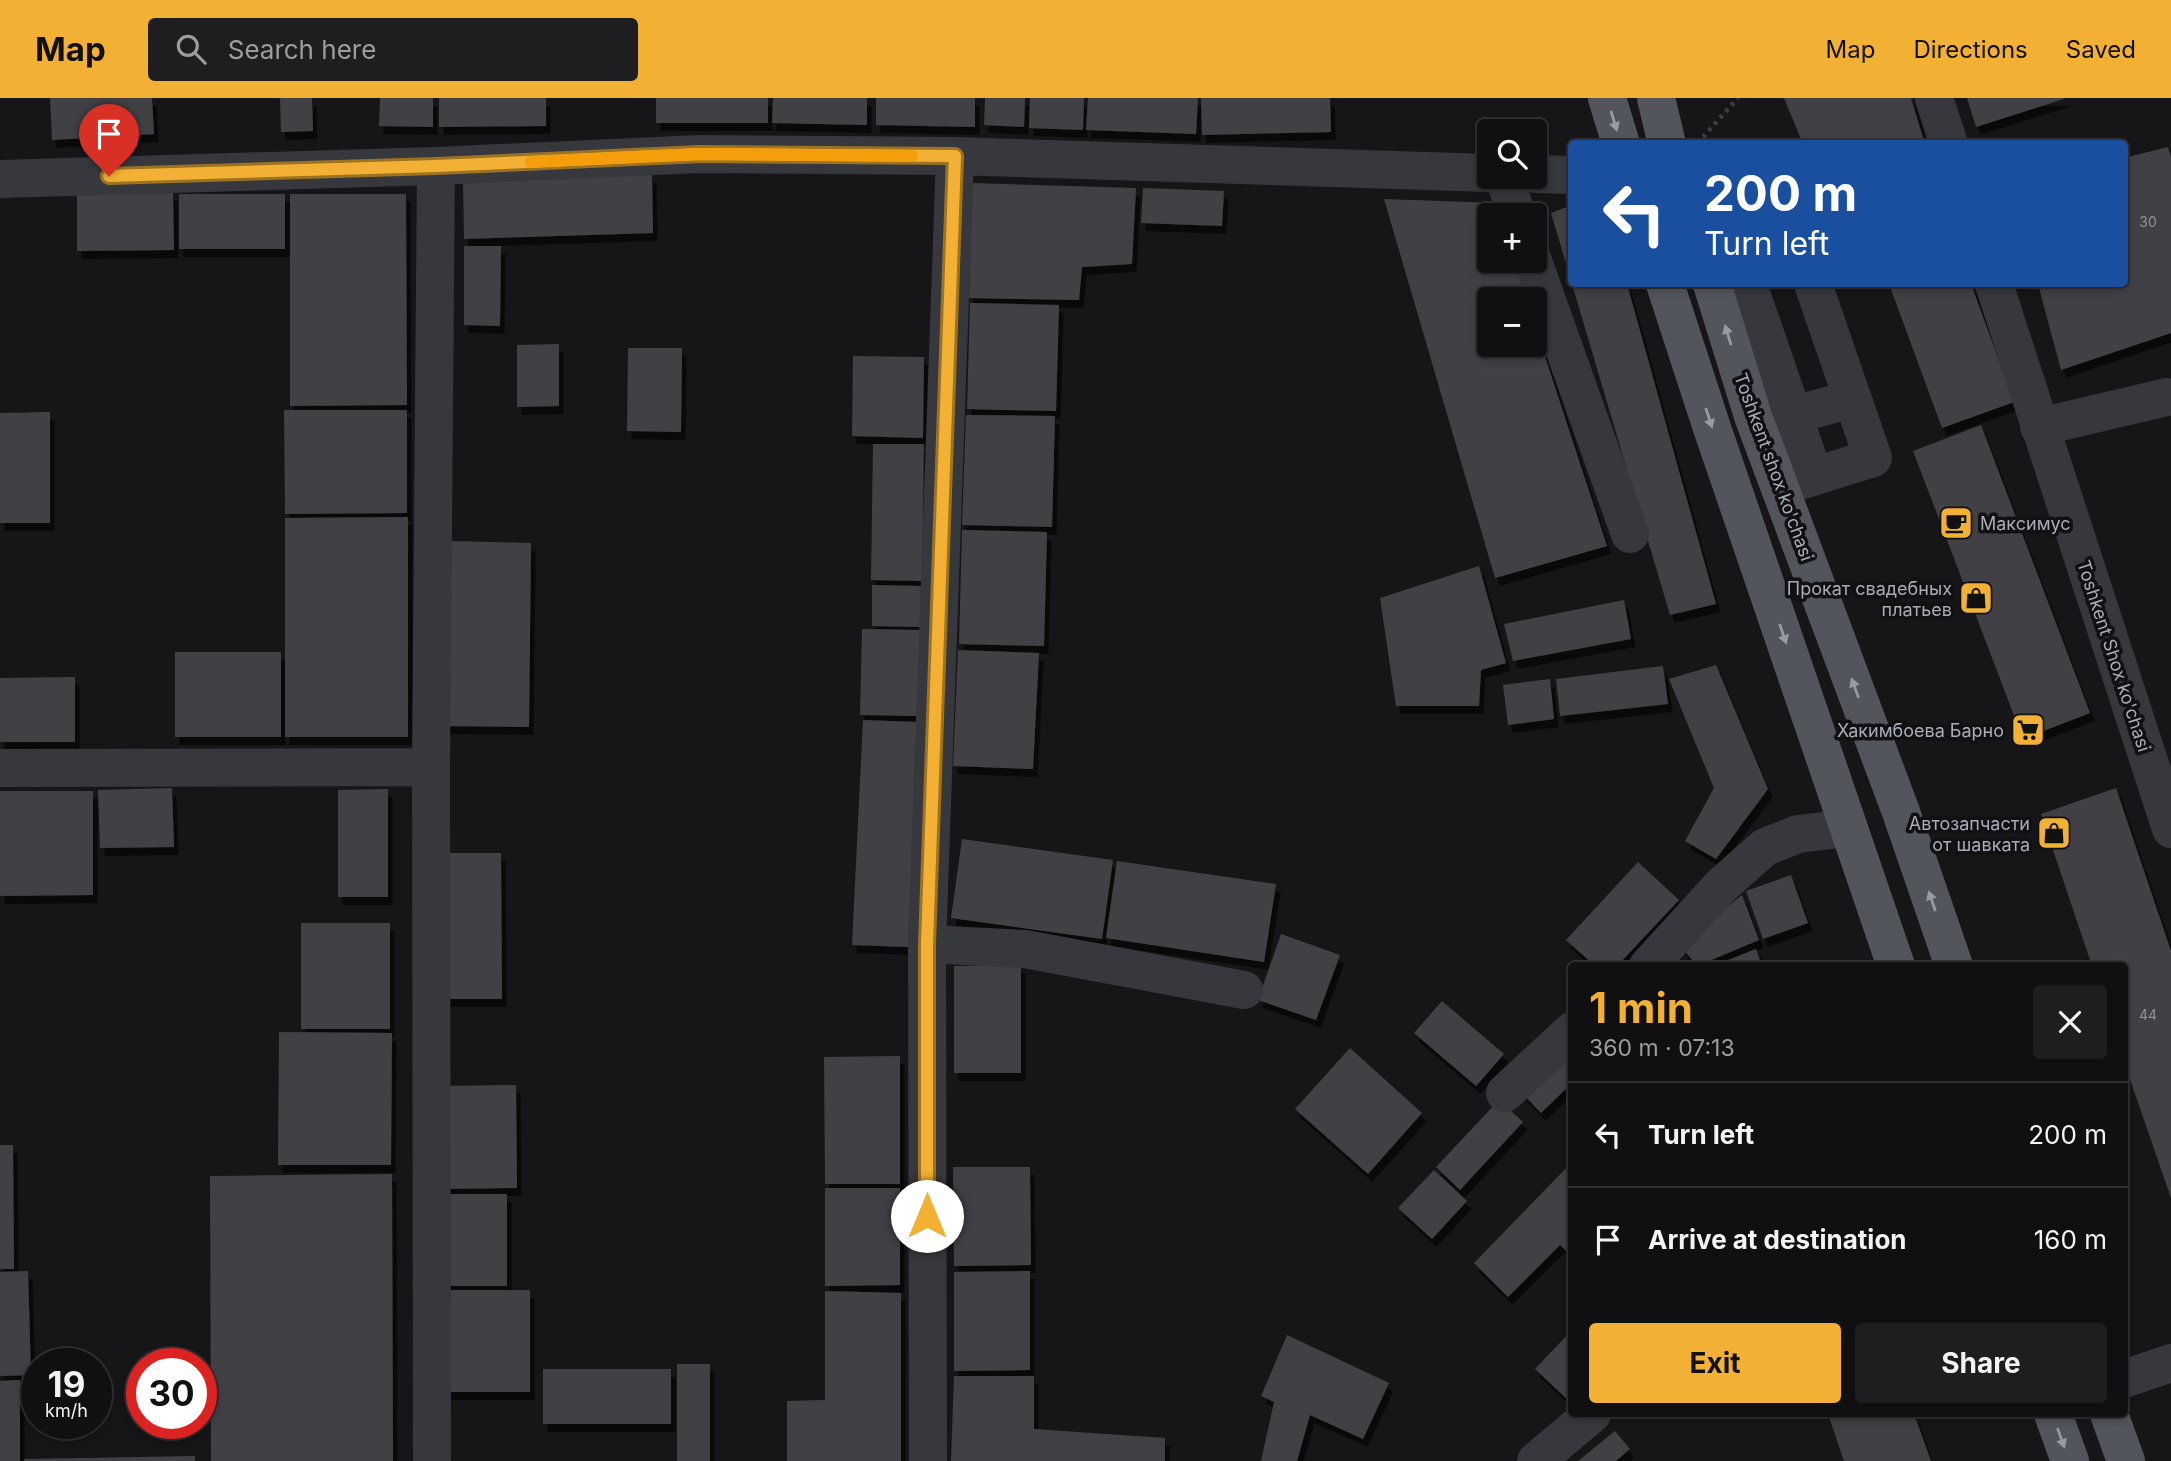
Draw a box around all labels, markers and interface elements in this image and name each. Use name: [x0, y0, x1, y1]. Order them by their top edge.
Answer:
search box: [148, 18, 638, 81]
text: Map: [35, 29, 106, 69]
icon: search: [172, 30, 210, 68]
text: Search here: [228, 34, 376, 65]
text: Map: [1826, 35, 1875, 64]
text: Directions: [1913, 35, 2028, 64]
text: Saved: [2066, 35, 2136, 64]
pin: [79, 104, 139, 176]
one-way arrow: [1609, 110, 1619, 131]
icon: arrive: [90, 115, 128, 153]
map controls: [1477, 119, 1547, 357]
button: search: [1477, 119, 1547, 189]
text: 200 m: [1704, 164, 1857, 223]
icon: left: [1589, 168, 1680, 259]
button: +: [1477, 203, 1547, 273]
house number: 30: [2139, 213, 2157, 230]
text: Turn left: [1704, 224, 1829, 263]
button: −: [1477, 287, 1547, 357]
one-way arrow: [1722, 325, 1733, 346]
street label: Toshkent shox ko'chasi: [1730, 370, 1818, 564]
one-way arrow: [1704, 408, 1715, 429]
cafe icon: Максимус: [1937, 504, 1975, 542]
place label: Максимус: [1980, 513, 2071, 534]
street label: Toshkent Shox ko'chasi: [2073, 558, 2155, 754]
place label: Прокат свадебных платьев: [1787, 578, 1952, 620]
shop icon: Прокат свадебных платьев: [1957, 579, 1995, 617]
one-way arrow: [1778, 623, 1789, 644]
one-way arrow: [1849, 677, 1860, 698]
supermarket icon: Хакимбоева Барно: [2009, 711, 2047, 749]
place label: Хакимбоева Барно: [1837, 720, 2004, 741]
place label: Автозапчасти от шавката: [1909, 813, 2030, 855]
shop icon: Автозапчасти от шавката: [2035, 814, 2073, 852]
one-way arrow: [1926, 891, 1937, 912]
text: 1 min: [1589, 982, 1693, 1033]
button: close: [2033, 985, 2107, 1059]
house number: 44: [2139, 1006, 2157, 1023]
text: 360 m · 07:13: [1589, 1034, 1735, 1062]
icon: left: [1589, 1116, 1627, 1154]
text: Turn left: [1648, 1119, 1754, 1150]
text: 200 m: [2028, 1119, 2107, 1150]
position arrow: [890, 1179, 964, 1253]
icon: arrive: [1589, 1221, 1627, 1259]
text: Arrive at destination: [1648, 1224, 1907, 1255]
text: 160 m: [2034, 1224, 2107, 1255]
button: Exit: [1589, 1323, 1841, 1403]
button: Share: [1855, 1323, 2107, 1403]
speed limit sign: 30: [126, 1348, 217, 1439]
text: 19: [48, 1363, 85, 1405]
text: km/h: [45, 1400, 88, 1421]
one-way arrow: [2056, 1427, 2067, 1448]

